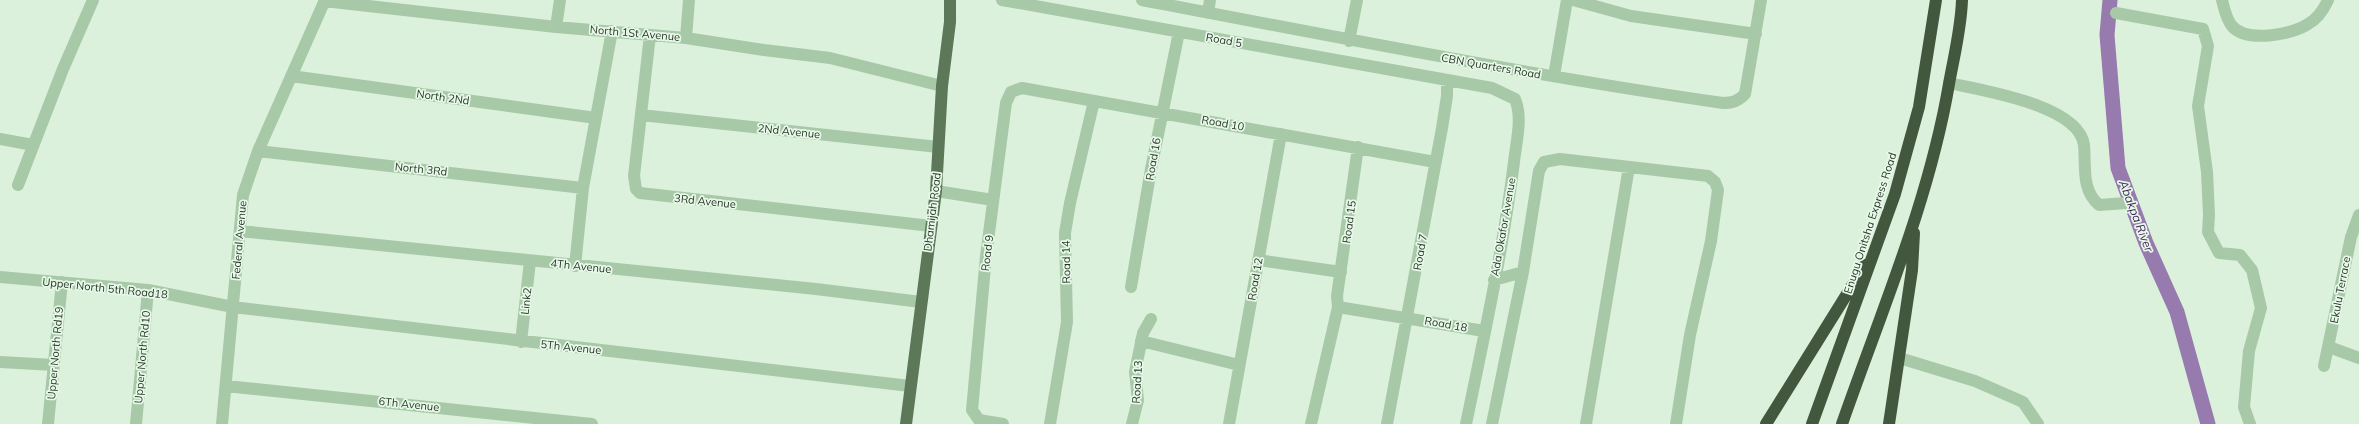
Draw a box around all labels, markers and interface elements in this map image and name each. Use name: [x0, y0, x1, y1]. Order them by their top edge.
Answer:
street label: North 1St Avenue: [589, 22, 681, 44]
street label: Road 5: [1205, 30, 1244, 50]
street label: CBN Quarters Road: [1440, 50, 1542, 82]
street label: North 2Nd: [416, 86, 470, 108]
street label: Road 10: [1201, 112, 1246, 134]
street label: 2Nd Avenue: [757, 121, 821, 141]
street label: Road 16: [1142, 136, 1164, 181]
street label: Enugu Onitsha Express Road: [1841, 151, 1899, 295]
street label: North 3Rd: [394, 159, 448, 179]
street label: Dhamijah Road: [920, 172, 944, 252]
street label: Ada Okafor Avenue: [1487, 177, 1519, 277]
water label: Abakpa River: [2116, 177, 2157, 254]
street label: 3Rd Avenue: [674, 191, 737, 211]
street label: Road 15: [1339, 199, 1359, 244]
street label: Federal Avenue: [229, 200, 249, 280]
street label: Road 7: [1410, 233, 1430, 271]
street label: Road 9: [978, 234, 996, 272]
street label: Road 14: [1059, 240, 1073, 284]
street label: Ekulu Terrace: [2327, 255, 2353, 325]
street label: 4Th Avenue: [550, 256, 612, 276]
street label: Road 12: [1244, 256, 1266, 301]
street label: Upper North 5th Road18: [42, 274, 169, 302]
street label: Link2: [518, 286, 534, 315]
street label: Upper North Rd19: [44, 306, 66, 400]
street label: Upper North Rd10: [131, 310, 153, 404]
street label: Road 18: [1424, 313, 1469, 335]
street label: 5Th Avenue: [540, 337, 602, 357]
street label: Road 13: [1129, 360, 1145, 404]
street label: 6Th Avenue: [378, 394, 440, 414]

